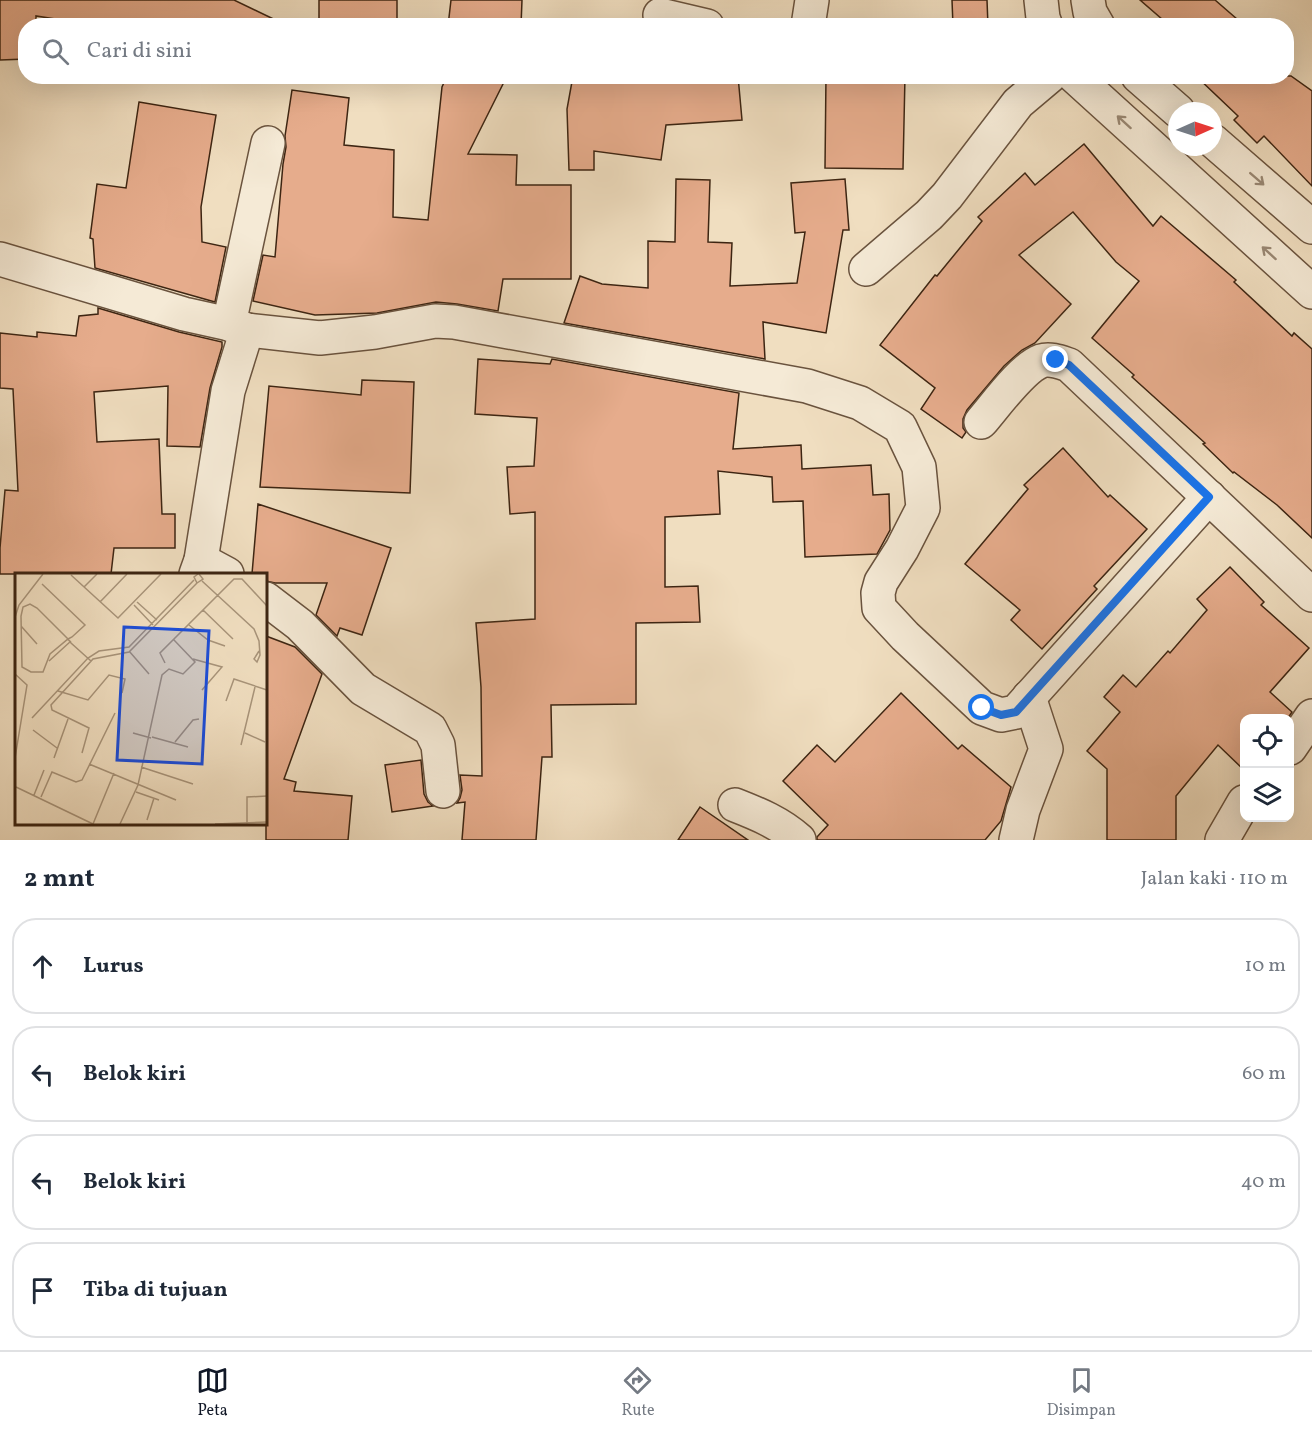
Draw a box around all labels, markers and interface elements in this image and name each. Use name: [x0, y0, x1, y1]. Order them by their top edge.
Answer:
search box: [18, 18, 1294, 84]
icon: search: [39, 35, 72, 68]
text: Cari di sini: [87, 36, 192, 67]
north arrow: [1168, 102, 1222, 156]
one-way arrow: [1117, 115, 1132, 129]
one-way arrow: [1249, 172, 1264, 186]
one-way arrow: [1261, 246, 1276, 260]
route end: [1042, 346, 1068, 372]
inset map: [15, 573, 267, 825]
route start: [968, 694, 994, 720]
map controls: [1240, 714, 1294, 822]
button: locate: [1240, 714, 1294, 768]
button: layers: [1240, 768, 1294, 822]
text: 2 mnt: [24, 861, 95, 897]
text: Jalan kaki · 110 m: [1141, 865, 1288, 893]
icon: ahead: [26, 950, 59, 983]
text: Lurus: [83, 951, 144, 982]
text: 10 m: [1245, 952, 1286, 980]
icon: left: [26, 1058, 59, 1091]
text: Belok kiri: [83, 1059, 186, 1090]
text: 60 m: [1242, 1060, 1286, 1088]
icon: left: [26, 1166, 59, 1199]
text: Belok kiri: [83, 1167, 186, 1198]
text: 40 m: [1241, 1168, 1286, 1196]
icon: arrive: [26, 1274, 59, 1307]
text: Tiba di tujuan: [83, 1275, 228, 1306]
tab: Peta: [196, 1364, 229, 1422]
tab: Rute: [621, 1364, 654, 1422]
tab: Disimpan: [1047, 1364, 1116, 1422]

